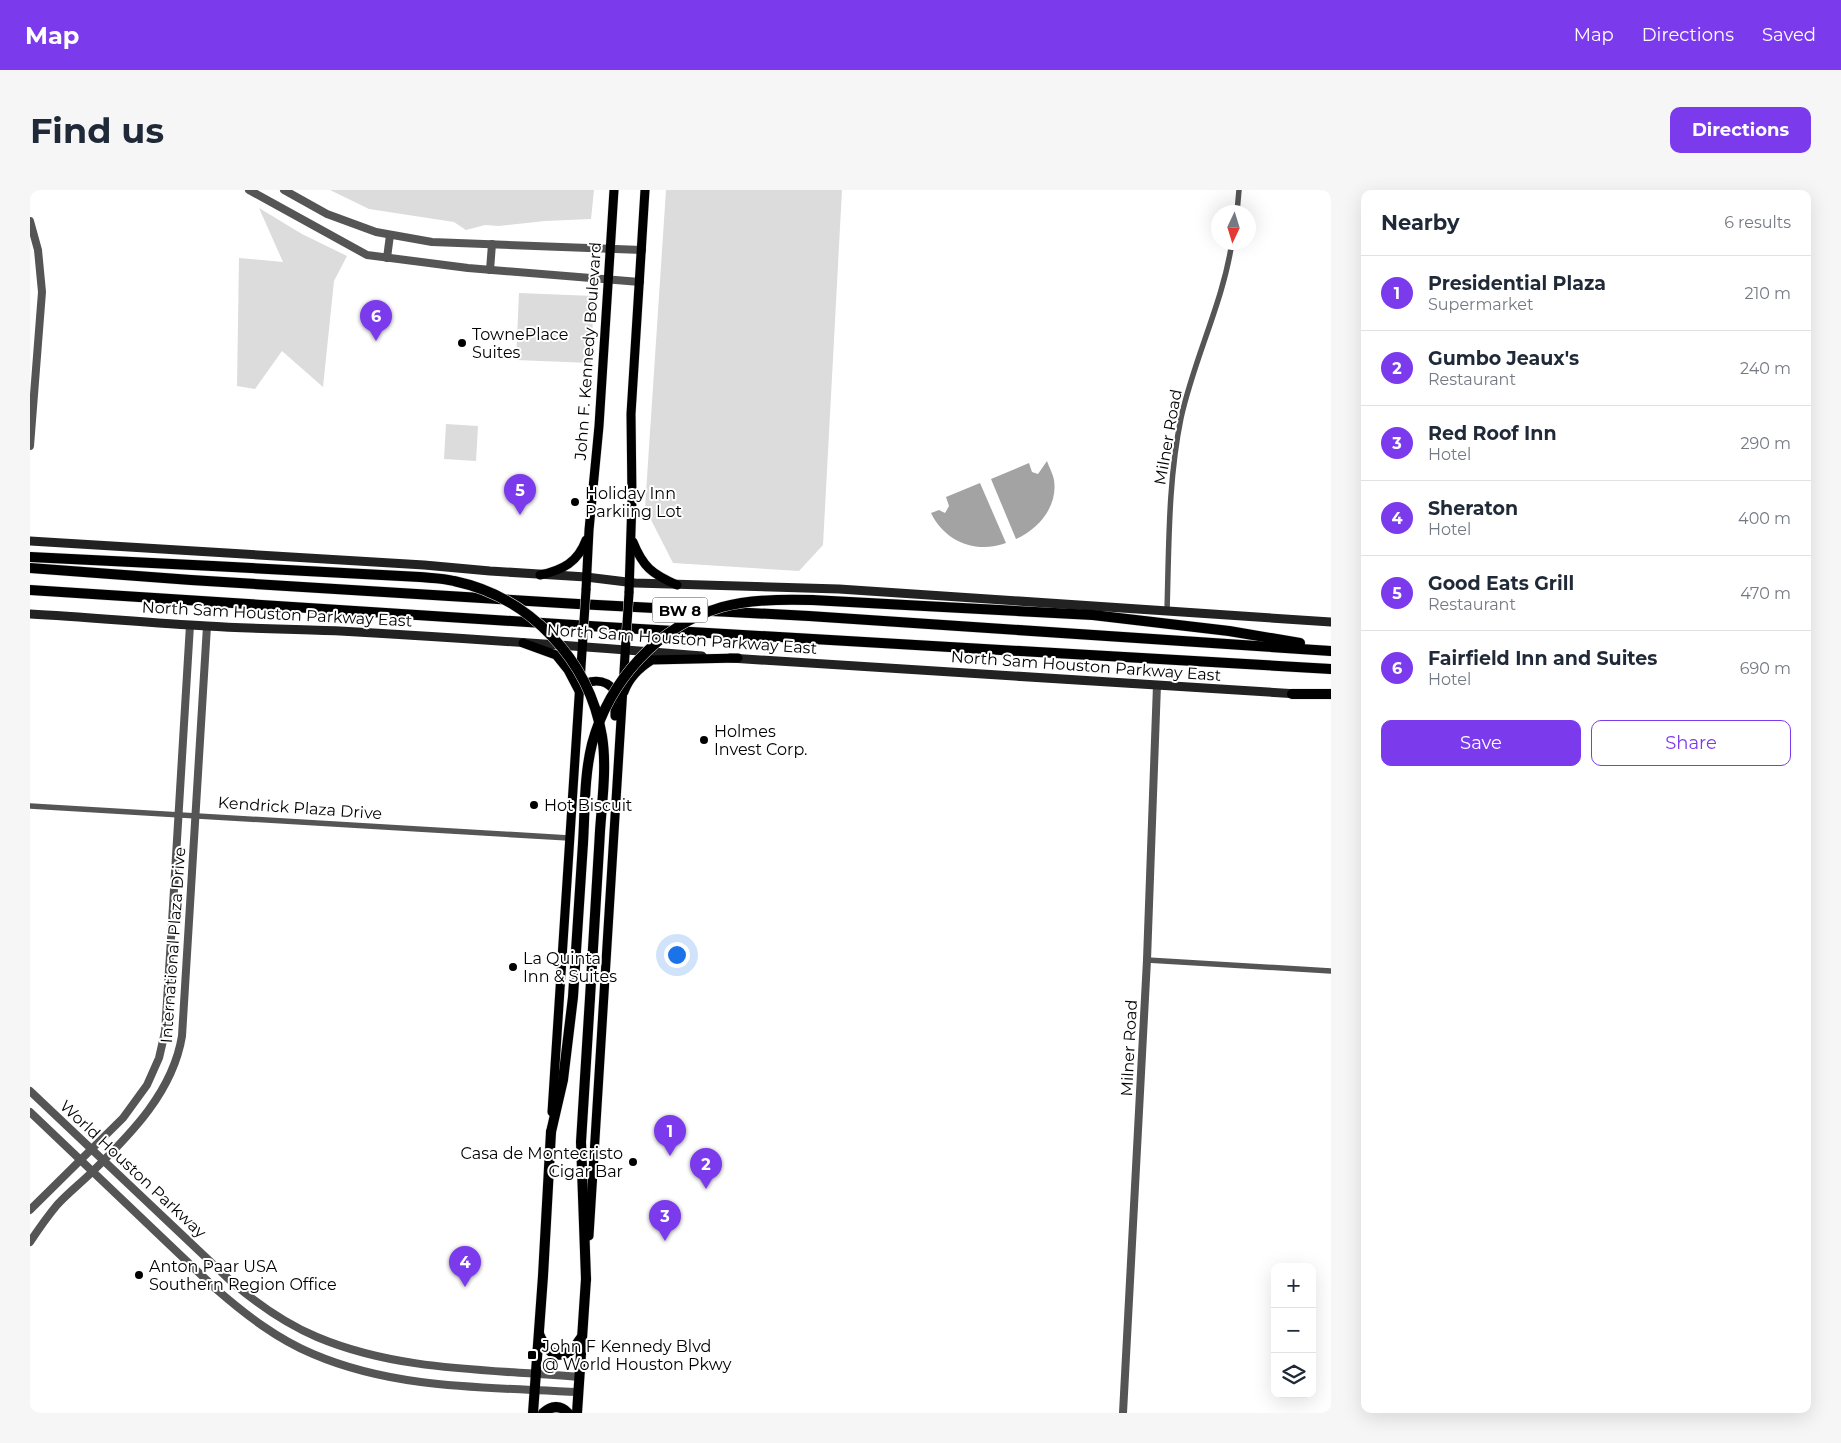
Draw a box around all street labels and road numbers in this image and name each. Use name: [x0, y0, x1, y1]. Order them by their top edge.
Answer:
street label: John F. Kennedy Boulevard: [571, 241, 605, 462]
street label: Milner Road: [1150, 388, 1186, 486]
street label: North Sam Houston Parkway East: [141, 597, 413, 631]
road number: BW 8: [652, 598, 708, 622]
street label: North Sam Houston Parkway East: [546, 620, 818, 658]
street label: North Sam Houston Parkway East: [950, 647, 1222, 685]
street label: Kendrick Plaza Drive: [217, 793, 383, 823]
street label: International Plaza Drive: [157, 846, 189, 1044]
street label: Milner Road: [1117, 999, 1141, 1097]
street label: World Houston Parkway: [56, 1096, 210, 1242]

